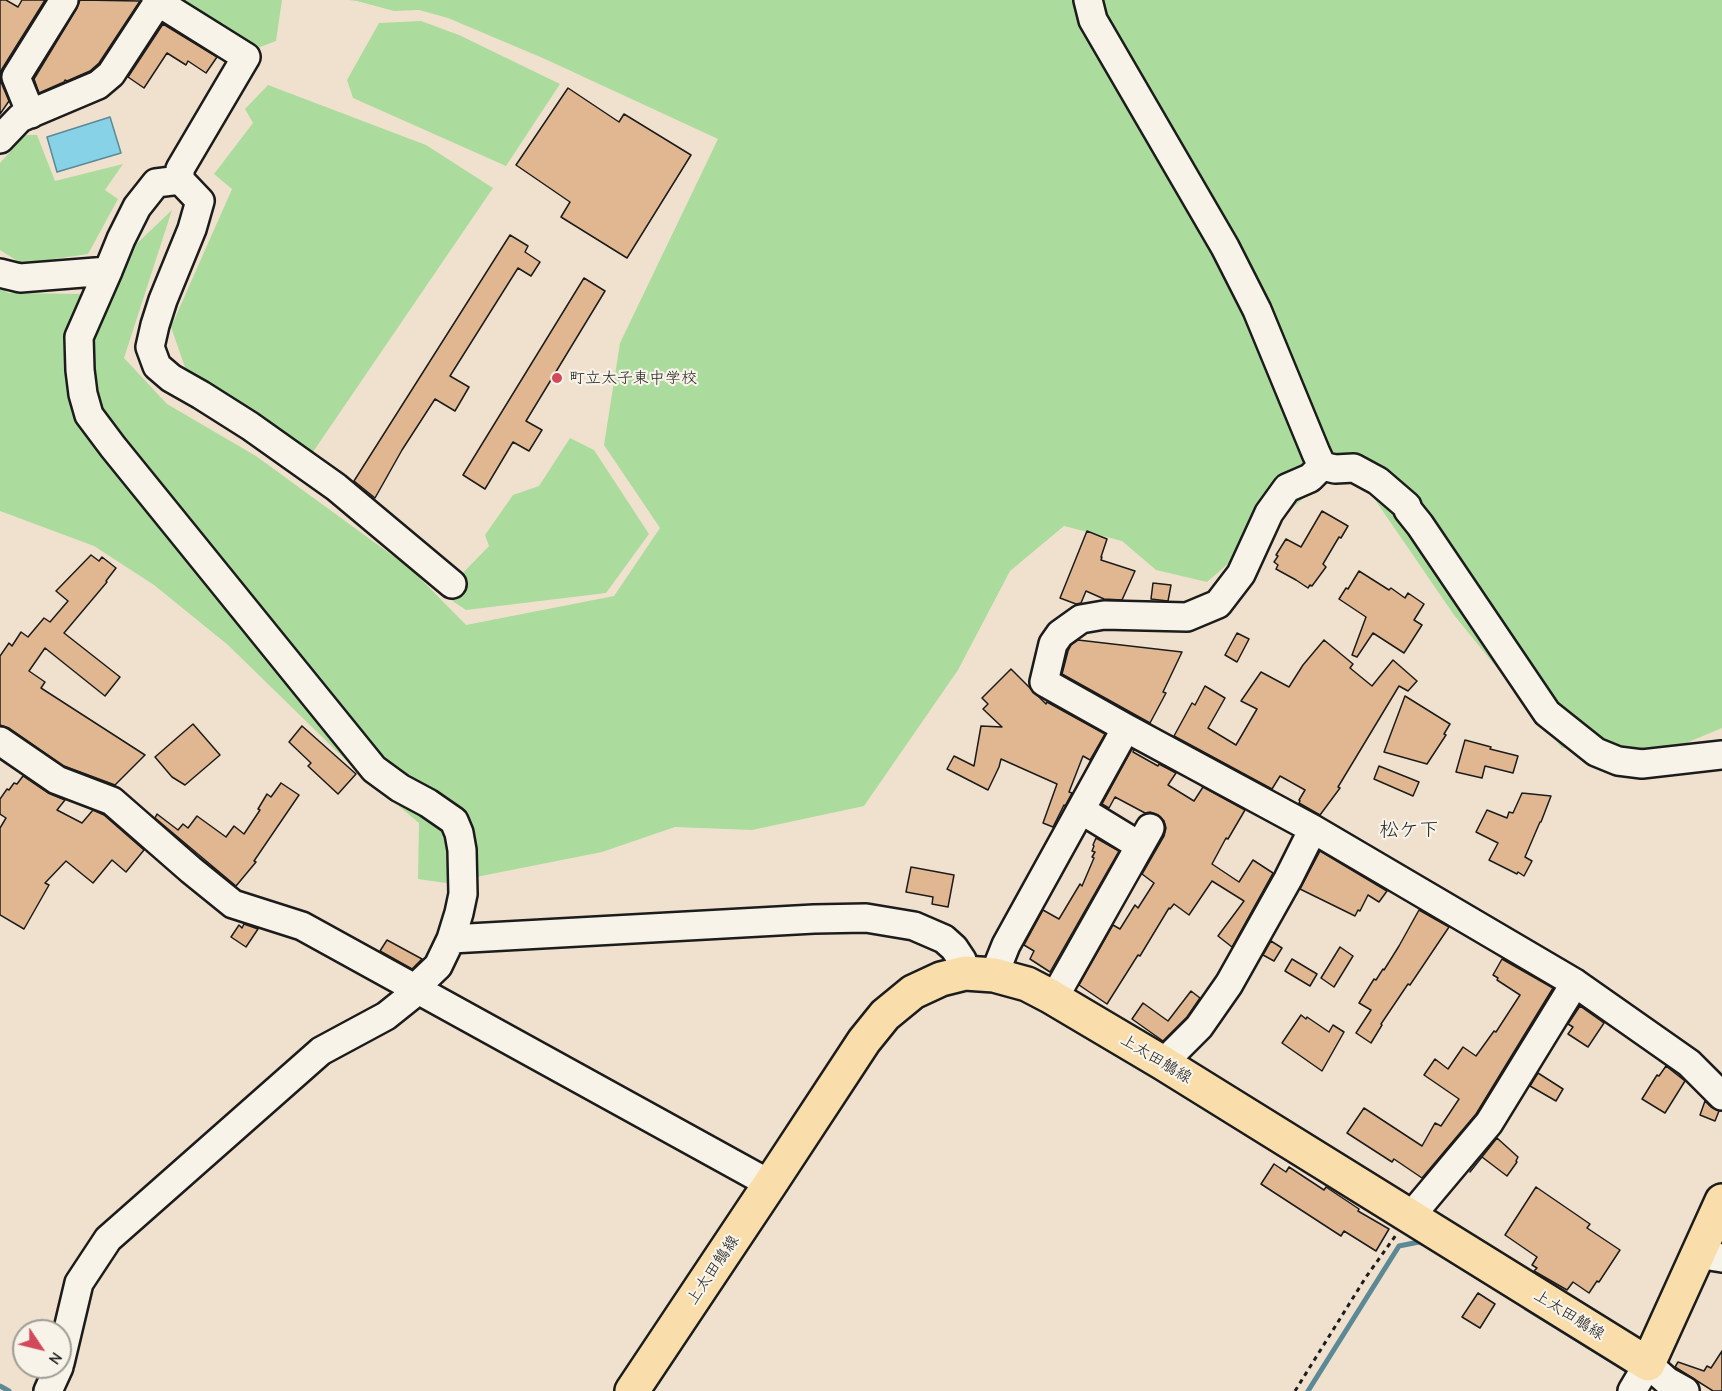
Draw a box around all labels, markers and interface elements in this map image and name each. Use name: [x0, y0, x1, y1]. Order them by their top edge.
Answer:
place label: 町立太子東中学校: [569, 368, 697, 388]
marker: 町立太子東中学校: [550, 371, 564, 385]
district label: 松ケ下: [1379, 818, 1439, 842]
street label: 上太田鵤線: [1117, 1030, 1195, 1088]
street label: 上太田鵤線: [683, 1231, 743, 1309]
street label: 上太田鵤線: [1530, 1286, 1608, 1344]
north arrow: [12, 1319, 72, 1379]
text: N: [45, 1349, 65, 1368]

